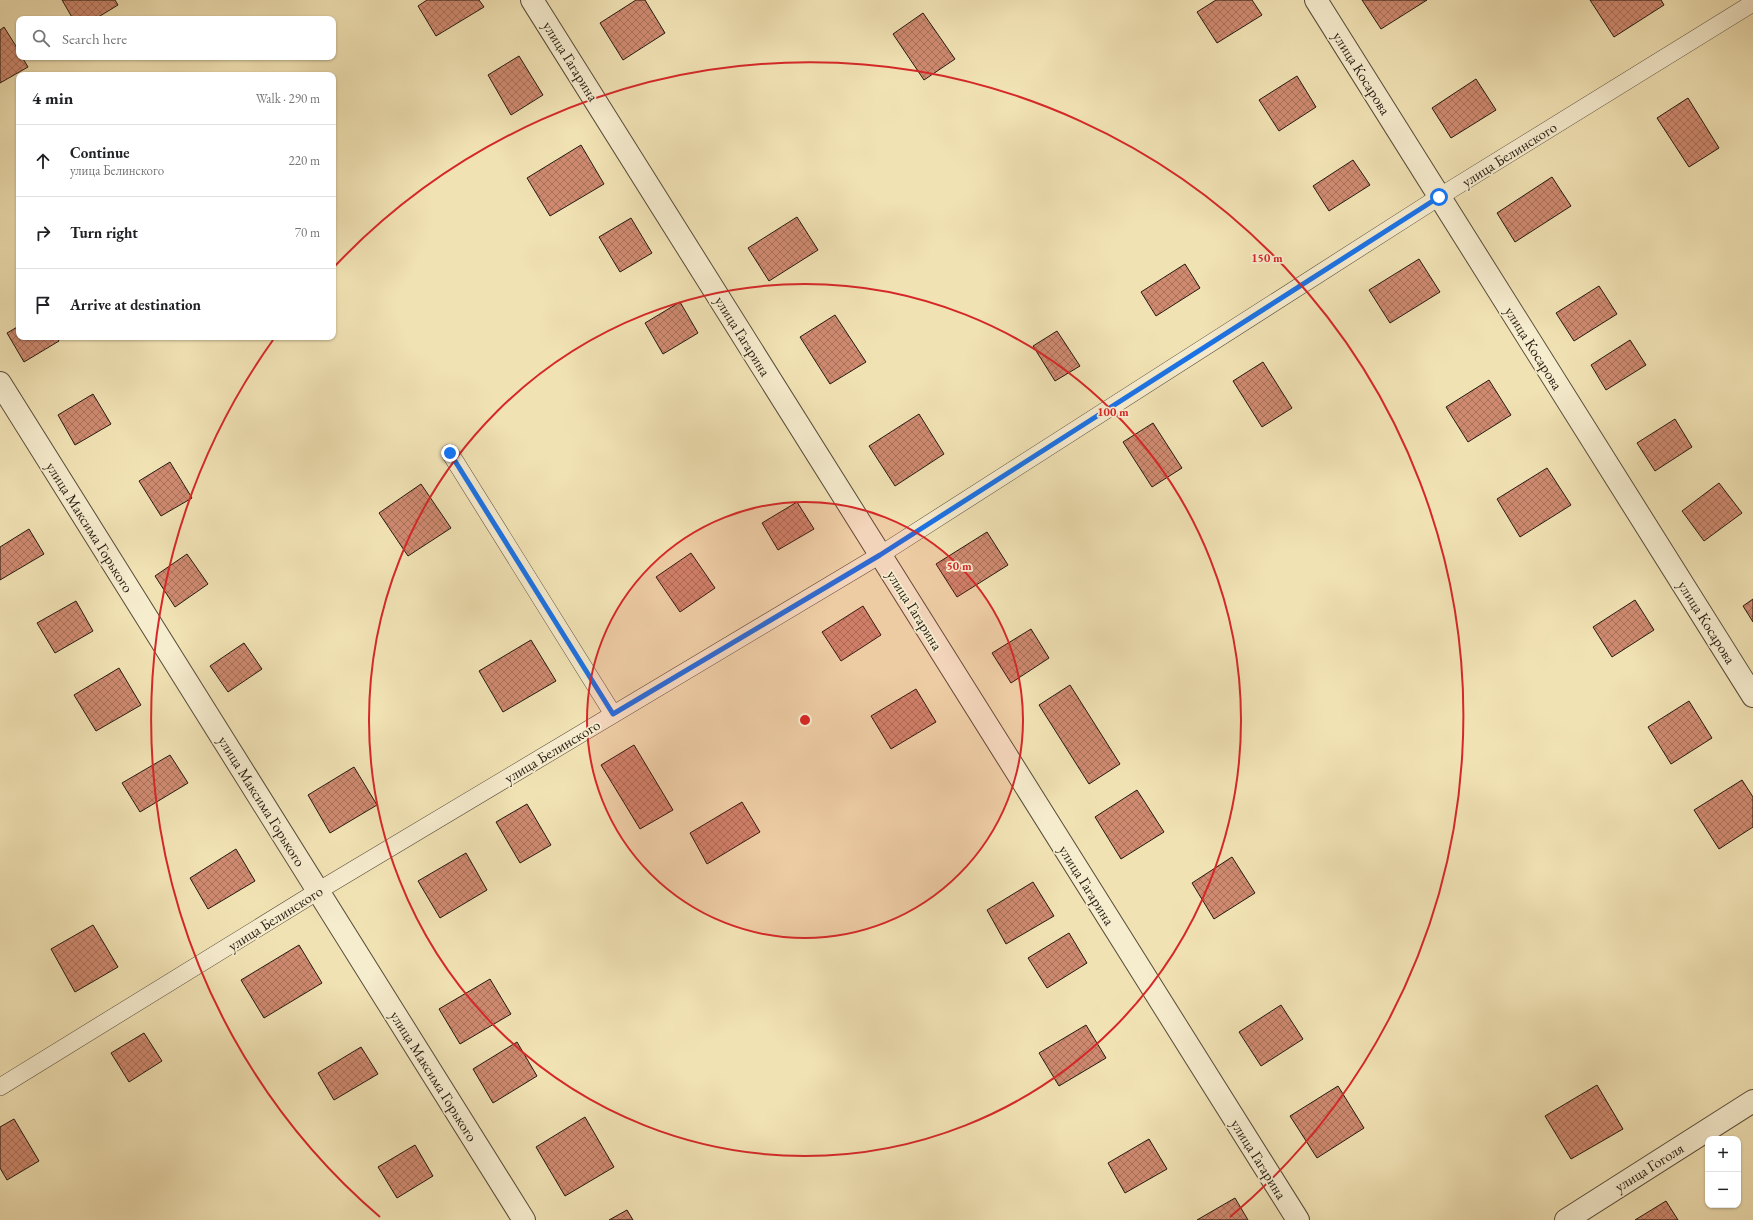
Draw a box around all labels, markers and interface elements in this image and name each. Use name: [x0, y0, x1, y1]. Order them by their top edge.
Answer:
search box: [16, 16, 336, 60]
street label: улица Гагарина: [539, 17, 603, 105]
icon: search: [30, 27, 52, 49]
street label: улица Косарова: [1329, 28, 1395, 118]
text: Search here: [62, 29, 127, 48]
text: 4 min: [32, 87, 73, 109]
text: Walk · 290 m: [256, 90, 320, 107]
street label: улица Белинского: [1458, 117, 1560, 191]
text: Continue: [70, 143, 130, 162]
icon: ahead: [32, 150, 54, 172]
text: 220 m: [289, 152, 320, 169]
text: улица Белинского: [70, 162, 164, 179]
route start: [1430, 188, 1448, 206]
icon: right: [32, 222, 54, 244]
text: Turn right: [70, 223, 138, 242]
text: 70 m: [295, 224, 320, 241]
text: 150 m: [1251, 250, 1283, 266]
street label: улица Гагарина: [711, 292, 775, 380]
icon: arrive: [32, 294, 54, 316]
text: Arrive at destination: [70, 295, 201, 314]
street label: улица Косарова: [1501, 303, 1567, 393]
text: 100 m: [1097, 404, 1129, 420]
route end: [441, 444, 459, 462]
street label: улица Максима Горького: [42, 458, 138, 596]
text: 50 m: [946, 558, 972, 574]
street label: улица Гагарина: [883, 566, 947, 654]
street label: улица Косарова: [1674, 577, 1740, 667]
centre of rings: [798, 713, 812, 727]
street label: улица Белинского: [501, 715, 603, 787]
street label: улица Максима Горького: [214, 732, 310, 870]
street label: улица Гагарина: [1055, 841, 1119, 929]
street label: улица Белинского: [224, 881, 326, 955]
street label: улица Максима Горького: [386, 1007, 482, 1145]
street label: улица Гагарина: [1227, 1115, 1291, 1203]
map controls: [1705, 1136, 1741, 1208]
button: +: [1705, 1136, 1741, 1172]
street label: улица Гоголя: [1611, 1138, 1687, 1196]
button: −: [1705, 1172, 1741, 1208]

